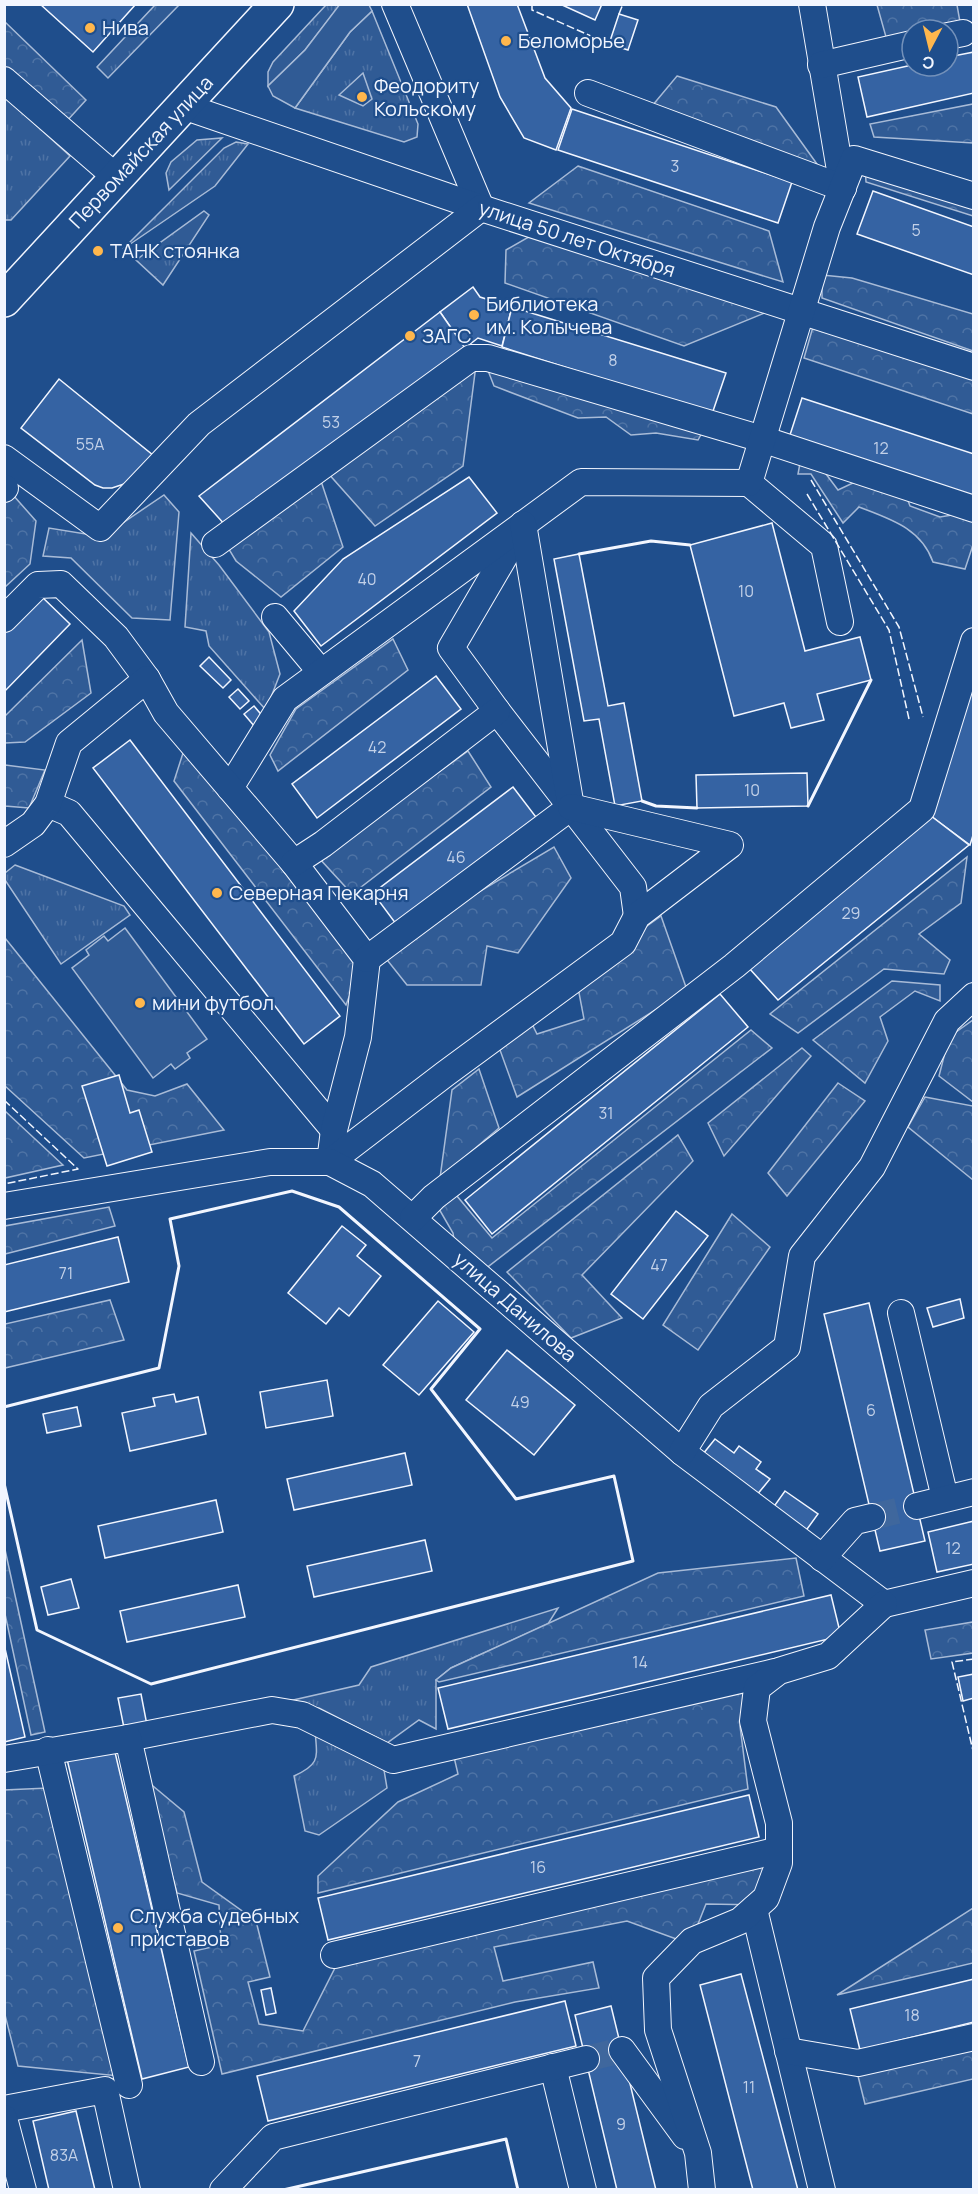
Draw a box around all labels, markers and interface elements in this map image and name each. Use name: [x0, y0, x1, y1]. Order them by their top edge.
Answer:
place label: Нива: [102, 14, 149, 41]
north arrow: [900, 18, 960, 78]
marker: Нива: [83, 21, 97, 35]
place label: Беломорье: [518, 27, 625, 54]
marker: Беломорье: [499, 34, 513, 48]
text: С: [921, 51, 935, 75]
street label: Первомайская улица: [63, 69, 219, 234]
place label: Феодориту Кольскому: [374, 72, 480, 122]
marker: Феодориту Кольскому: [355, 90, 369, 104]
house number: 3: [671, 155, 679, 177]
street label: улица 50 лет Октября: [475, 194, 679, 283]
house number: 5: [911, 219, 921, 241]
place label: ТАНК стоянка: [110, 237, 240, 264]
marker: ТАНК стоянка: [91, 244, 105, 258]
place label: Библиотека им. Колычева: [486, 290, 612, 340]
marker: Библиотека им. Колычева: [467, 308, 481, 322]
place label: ЗАГС: [422, 322, 472, 349]
marker: ЗАГС: [403, 329, 417, 343]
house number: 8: [608, 349, 618, 371]
house number: 53: [322, 411, 340, 433]
house number: 55А: [76, 433, 104, 455]
house number: 12: [873, 437, 889, 459]
house number: 40: [357, 568, 377, 590]
house number: 10: [738, 580, 754, 602]
house number: 42: [368, 736, 386, 758]
house number: 10: [744, 779, 760, 801]
house number: 46: [446, 846, 466, 868]
place label: Северная Пекарня: [229, 879, 408, 906]
marker: Северная Пекарня: [210, 886, 224, 900]
house number: 29: [841, 902, 861, 924]
place label: мини футбол: [152, 989, 274, 1016]
marker: мини футбол: [133, 996, 147, 1010]
house number: 31: [598, 1102, 614, 1124]
street label: улица Данилова: [448, 1246, 583, 1368]
house number: 47: [650, 1254, 668, 1276]
house number: 71: [59, 1262, 73, 1284]
house number: 49: [510, 1391, 530, 1413]
house number: 6: [866, 1399, 876, 1421]
house number: 12: [945, 1537, 961, 1559]
house number: 14: [632, 1651, 648, 1673]
house number: 16: [530, 1856, 546, 1878]
place label: Служба судебных приставов: [130, 1902, 299, 1952]
marker: Служба судебных приставов: [111, 1921, 125, 1935]
house number: 18: [904, 2004, 920, 2026]
house number: 7: [413, 2050, 421, 2072]
house number: 11: [743, 2076, 755, 2098]
house number: 9: [616, 2113, 626, 2135]
house number: 83А: [50, 2144, 78, 2166]

